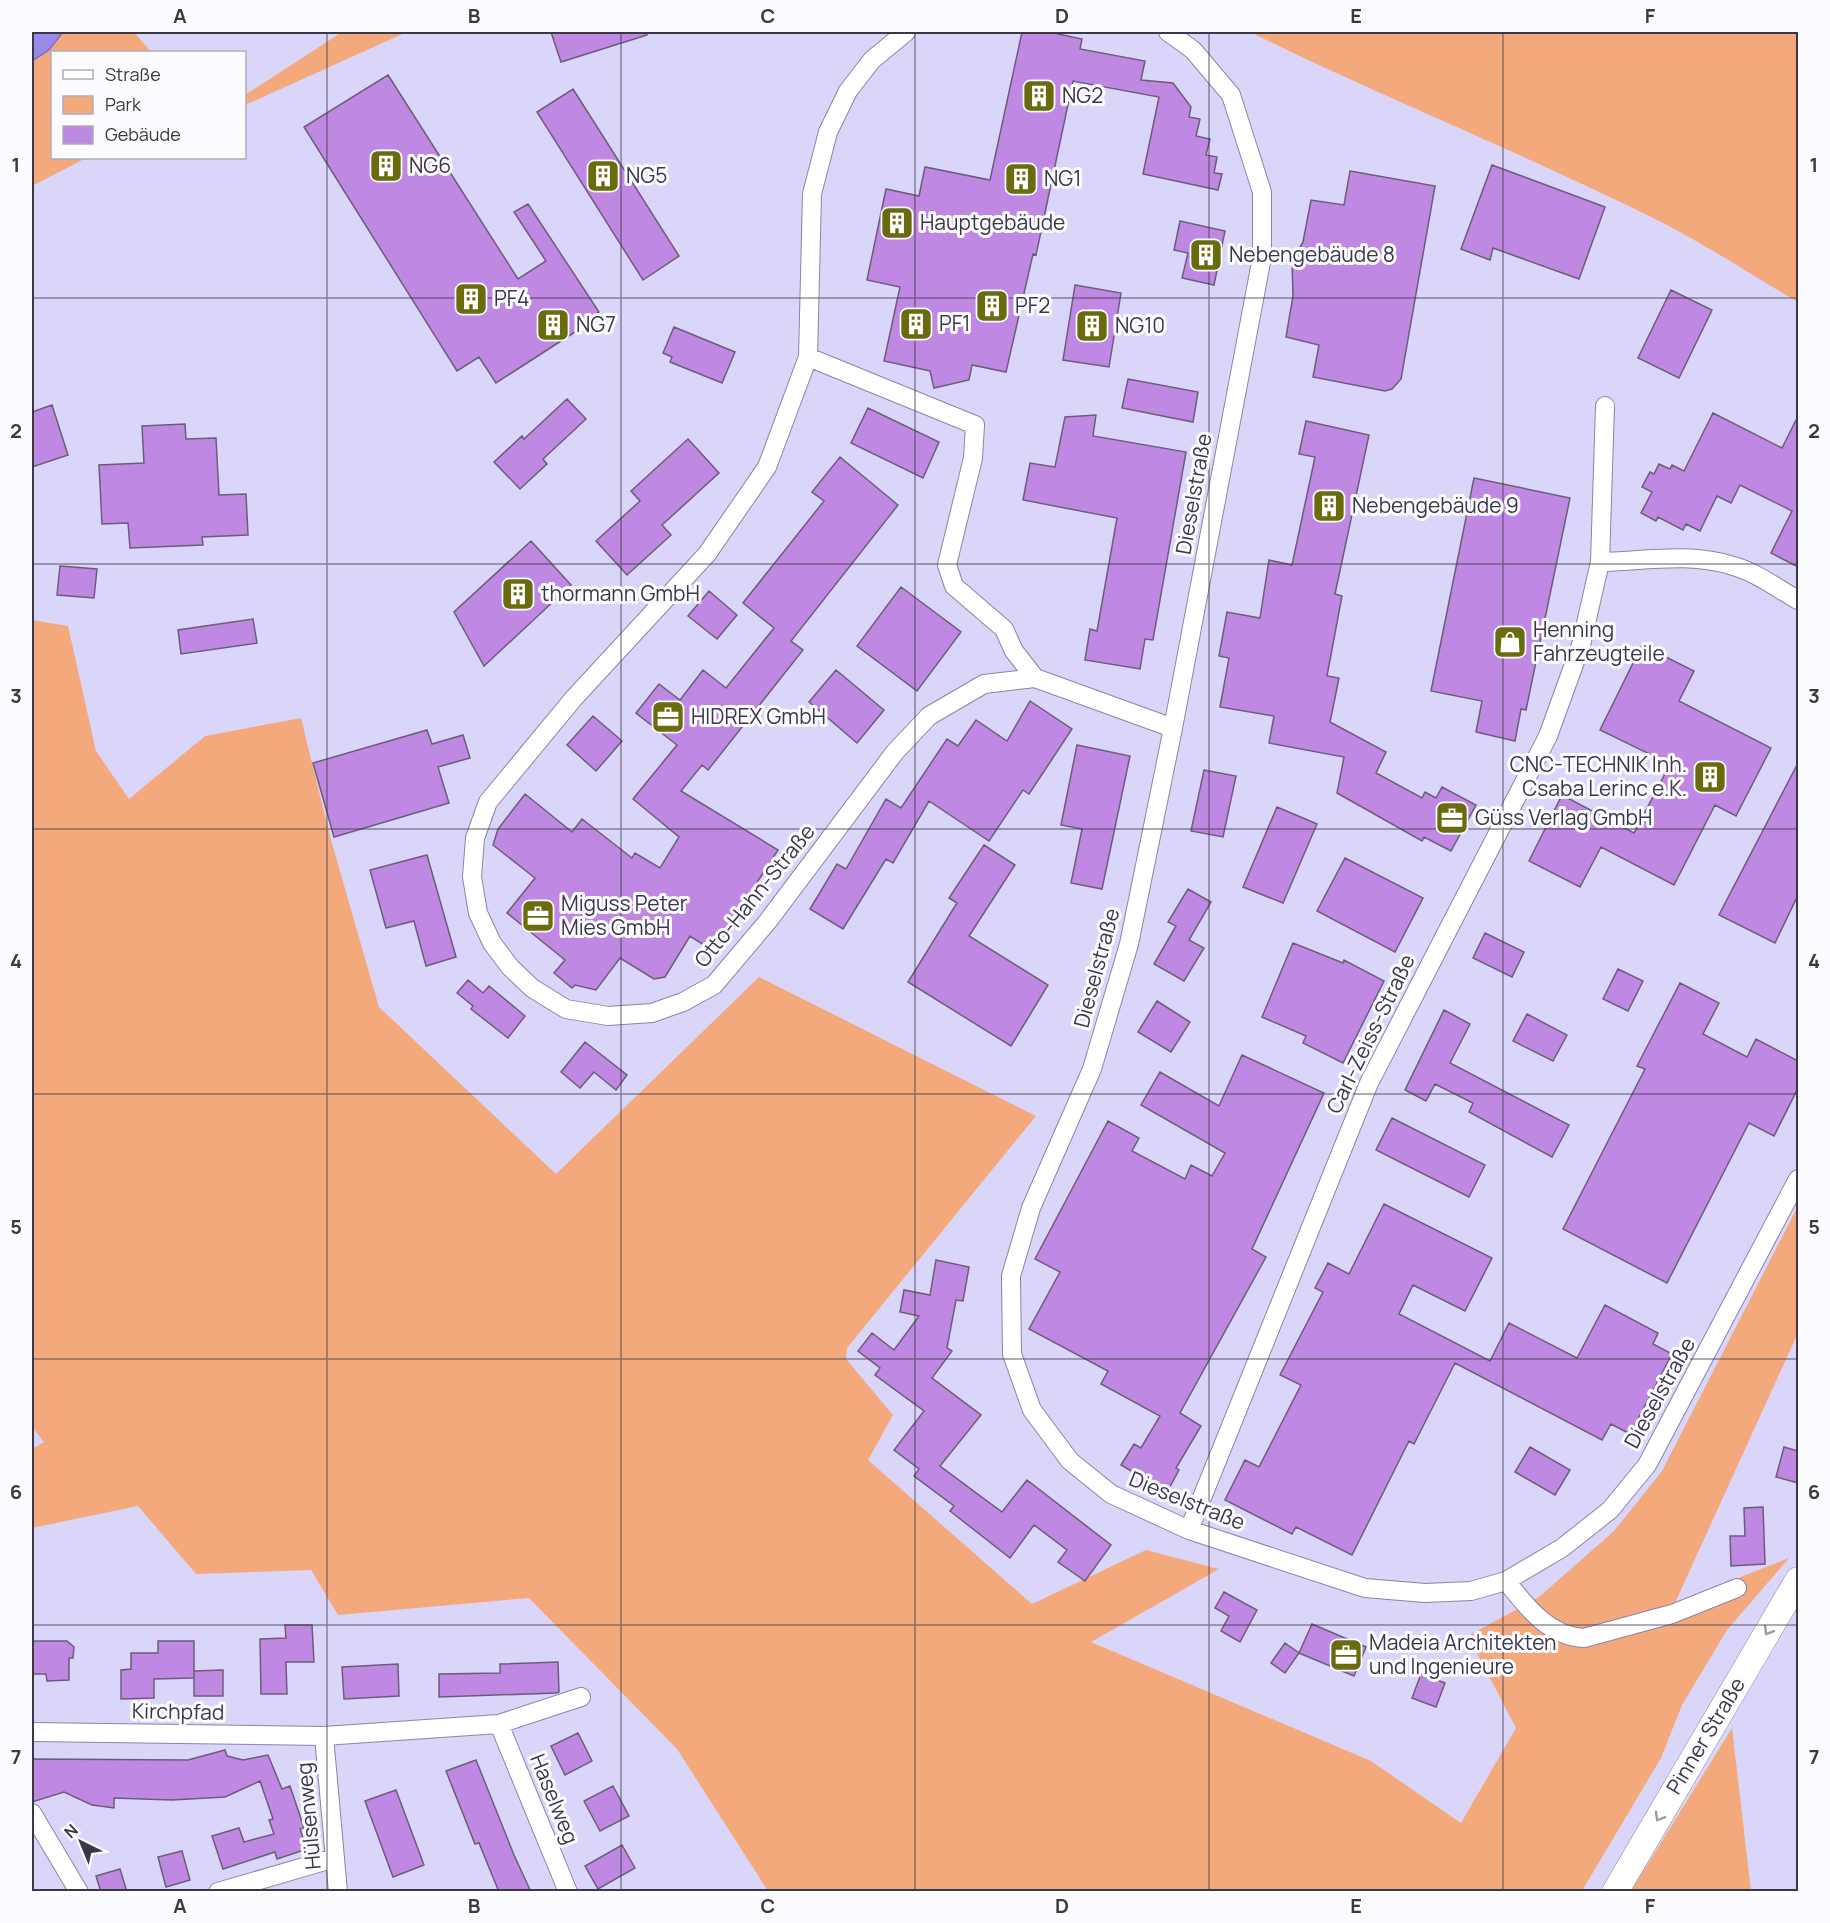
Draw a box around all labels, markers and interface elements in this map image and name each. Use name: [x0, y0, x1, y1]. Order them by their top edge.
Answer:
text: A: [173, 2, 187, 29]
text: B: [468, 2, 481, 29]
text: C: [761, 2, 775, 29]
text: D: [1055, 2, 1069, 29]
text: E: [1350, 2, 1362, 29]
text: F: [1645, 2, 1656, 29]
legend: [51, 51, 246, 159]
text: Straße: [105, 62, 161, 86]
building icon: NG2: [1021, 78, 1057, 114]
place label: NG2: [1062, 81, 1103, 109]
text: Park: [105, 92, 142, 116]
text: Gebäude: [105, 122, 181, 146]
building icon: NG6: [368, 148, 404, 184]
text: 1: [12, 151, 20, 178]
place label: NG6: [409, 151, 451, 179]
text: 1: [1810, 151, 1818, 178]
building icon: NG5: [585, 158, 621, 194]
place label: NG5: [626, 161, 667, 189]
building icon: NG1: [1003, 161, 1039, 197]
place label: NG1: [1044, 164, 1081, 192]
building icon: Hauptgebäude: [879, 205, 915, 241]
place label: Hauptgebäude: [920, 208, 1065, 236]
building icon: Nebengebäude 8: [1188, 237, 1224, 273]
place label: Nebengebäude 8: [1229, 240, 1395, 268]
building icon: PF4: [453, 281, 489, 317]
place label: PF4: [494, 284, 529, 312]
building icon: PF2: [974, 288, 1010, 324]
place label: PF2: [1015, 291, 1050, 319]
building icon: PF1: [898, 306, 934, 342]
building icon: NG7: [535, 307, 571, 343]
building icon: NG10: [1074, 308, 1110, 344]
place label: PF1: [939, 309, 970, 337]
place label: NG7: [576, 310, 616, 338]
place label: NG10: [1115, 311, 1165, 339]
text: 2: [10, 417, 22, 444]
text: 2: [1808, 417, 1820, 444]
street label: Dieselstraße: [1169, 431, 1217, 557]
building icon: Nebengebäude 9: [1311, 488, 1347, 524]
place label: Nebengebäude 9: [1352, 491, 1519, 519]
building icon: thormann GmbH: [500, 576, 536, 612]
place label: thormann GmbH: [541, 579, 700, 607]
place label: Henning Fahrzeugteile: [1533, 615, 1665, 667]
shop icon: Henning Fahrzeugteile: [1492, 624, 1528, 660]
text: 3: [10, 682, 22, 709]
text: 3: [1808, 682, 1820, 709]
office icon: HIDREX GmbH: [650, 699, 686, 735]
place label: HIDREX GmbH: [691, 702, 826, 730]
place label: CNC-TECHNIK Inh. Csaba Lerinc e.K.: [1510, 750, 1687, 802]
building icon: CNC-TECHNIK Inh. Csaba Lerinc e.K.: [1692, 759, 1728, 795]
office icon: Güss Verlag GmbH: [1434, 800, 1470, 836]
place label: Güss Verlag GmbH: [1475, 803, 1652, 831]
street label: Otto-Hahn-Straße: [688, 818, 821, 973]
place label: Miguss Peter Mies GmbH: [561, 889, 688, 941]
office icon: Miguss Peter Mies GmbH: [520, 898, 556, 934]
street label: Dieselstraße: [1067, 905, 1125, 1031]
text: 4: [10, 947, 22, 974]
text: 4: [1808, 947, 1820, 974]
street label: Carl-Zeiss-Straße: [1319, 949, 1421, 1118]
text: 5: [10, 1213, 22, 1240]
text: 5: [1808, 1213, 1820, 1240]
street label: Dieselstraße: [1617, 1332, 1701, 1453]
street label: Dieselstraße: [1125, 1464, 1249, 1536]
text: 6: [10, 1478, 22, 1505]
text: 6: [1808, 1478, 1820, 1505]
one-way arrow: [1764, 1625, 1776, 1635]
place label: Madeia Architekten und Ingenieure: [1369, 1628, 1557, 1680]
office icon: Madeia Architekten und Ingenieure: [1328, 1637, 1364, 1673]
street label: Pinner Straße: [1659, 1672, 1751, 1799]
street label: Kirchpfad: [132, 1696, 225, 1726]
text: 7: [11, 1743, 21, 1770]
text: 7: [1809, 1743, 1819, 1770]
street label: Haselweg: [524, 1749, 586, 1848]
street label: Hülsenweg: [289, 1761, 327, 1871]
one-way arrow: [1655, 1811, 1666, 1821]
north arrow: [51, 1812, 111, 1872]
text: N: [59, 1819, 82, 1843]
text: A: [173, 1892, 187, 1919]
text: B: [468, 1892, 481, 1919]
text: C: [761, 1892, 775, 1919]
text: D: [1055, 1892, 1069, 1919]
text: E: [1350, 1892, 1362, 1919]
text: F: [1645, 1892, 1656, 1919]

